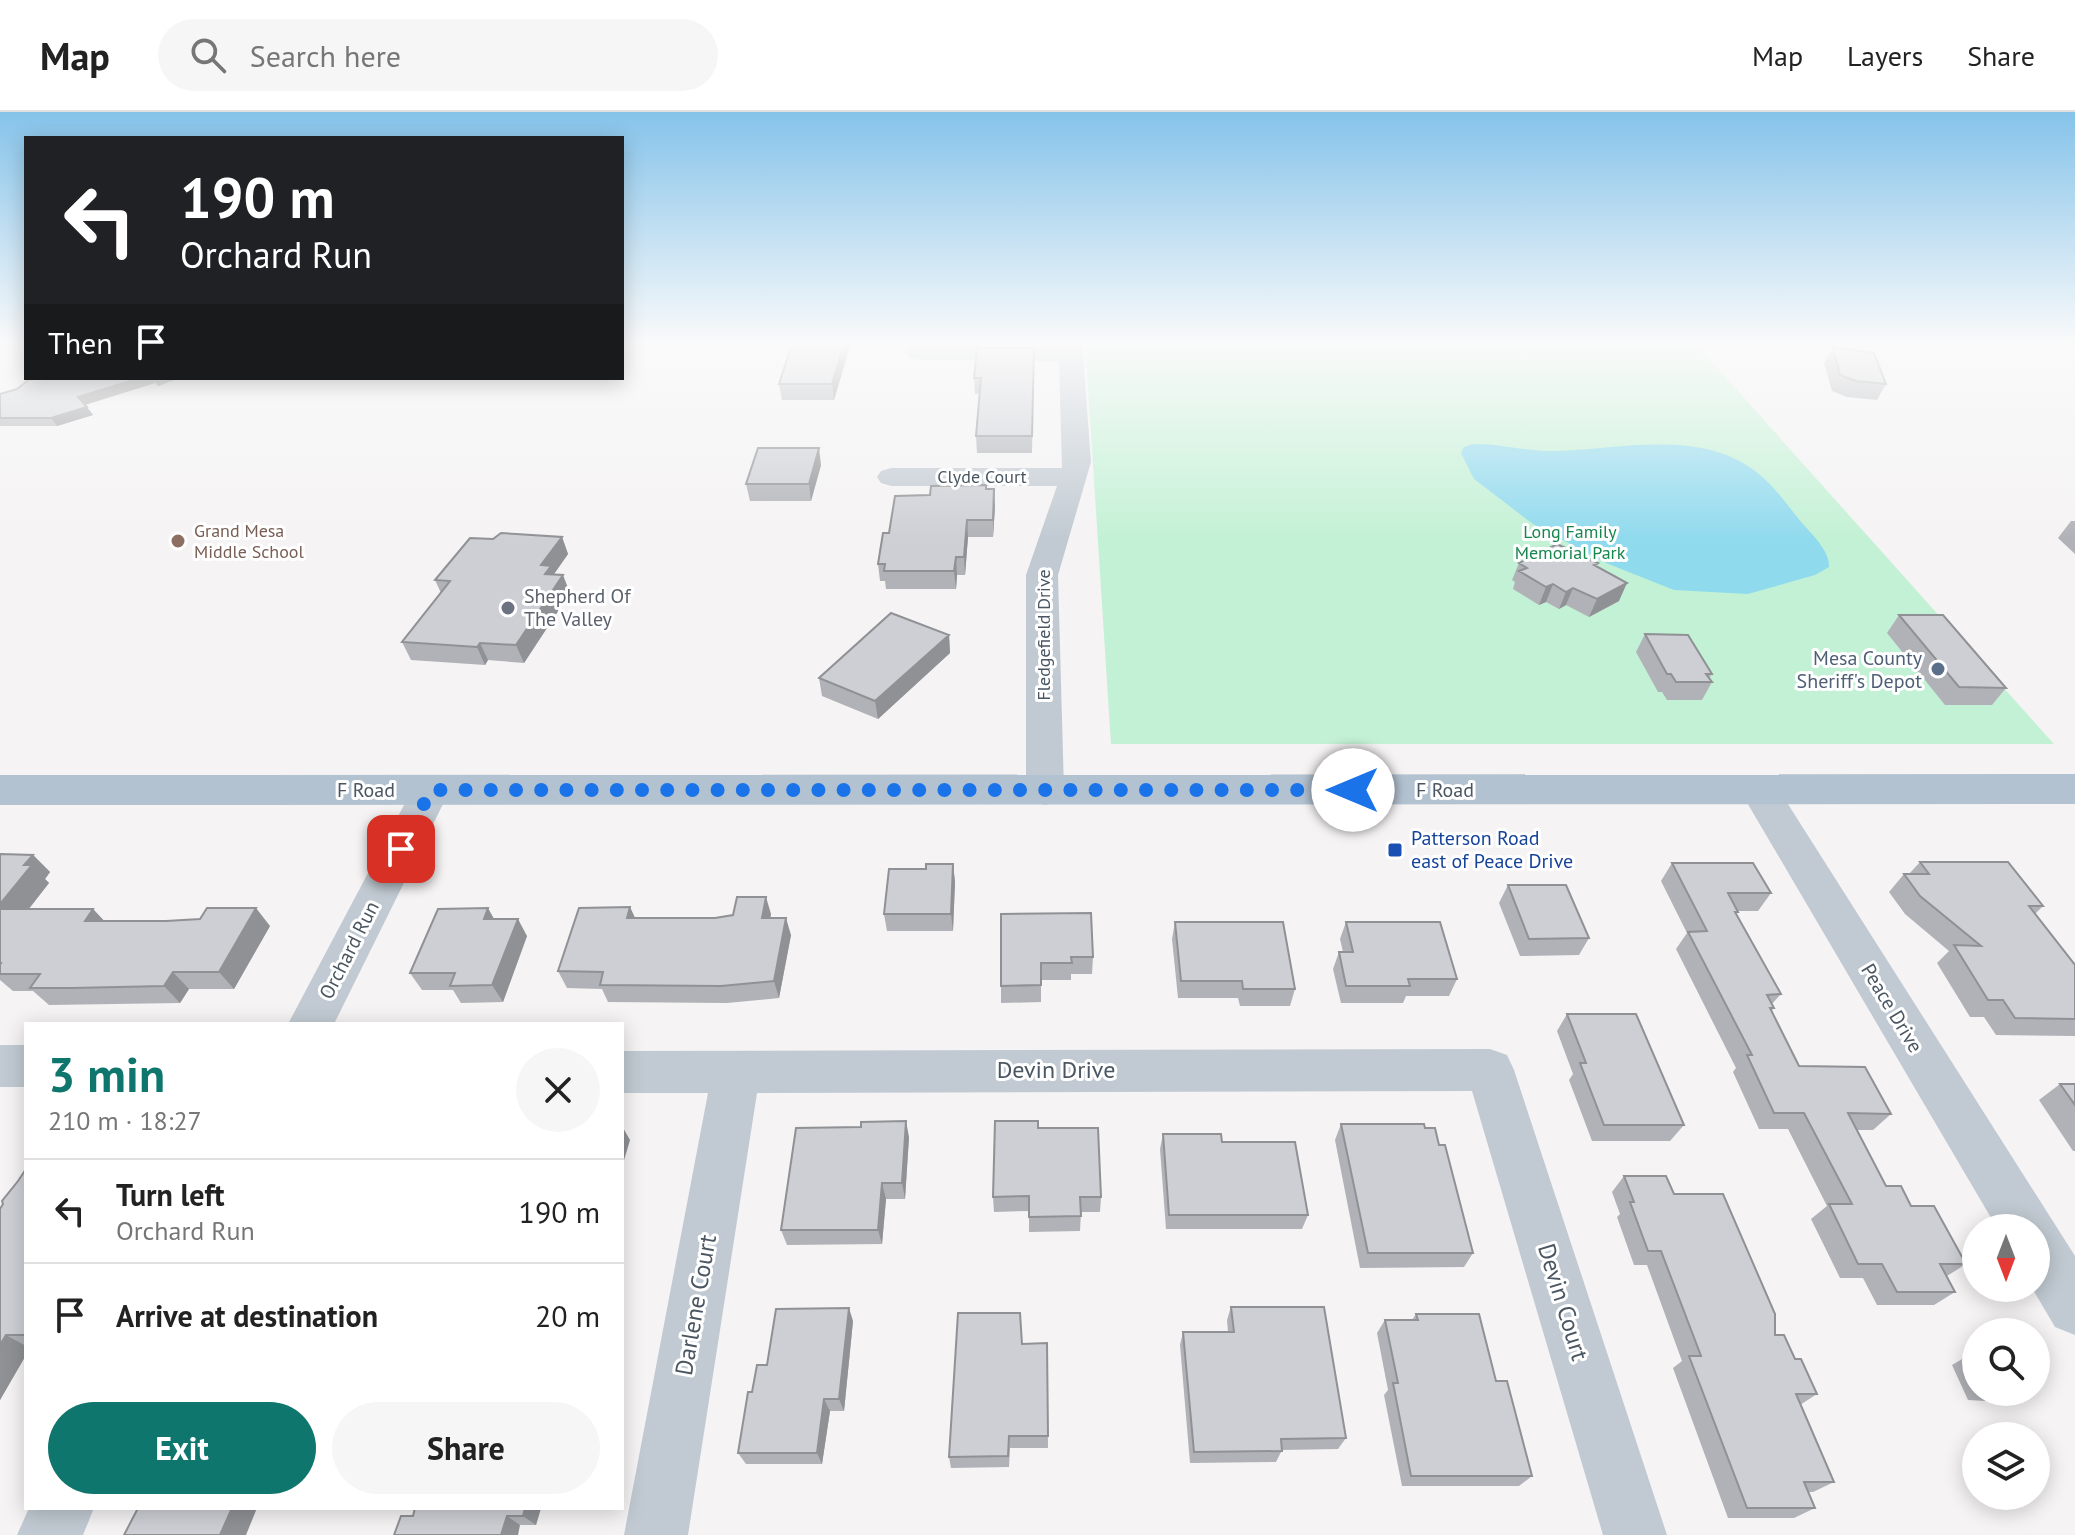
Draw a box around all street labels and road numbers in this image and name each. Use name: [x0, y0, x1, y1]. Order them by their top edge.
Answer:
street label: Clyde Court: [937, 465, 1027, 488]
street label: Fledgefield Drive: [1032, 569, 1055, 701]
street label: F Road: [337, 777, 395, 803]
street label: F Road: [1416, 777, 1474, 803]
street label: Orchard Run: [313, 897, 385, 1003]
street label: Peace Drive: [1855, 959, 1929, 1057]
street label: Devin Drive: [997, 1054, 1115, 1085]
street label: Darlene Court: [668, 1232, 723, 1378]
street label: Devin Court: [1531, 1240, 1596, 1364]

